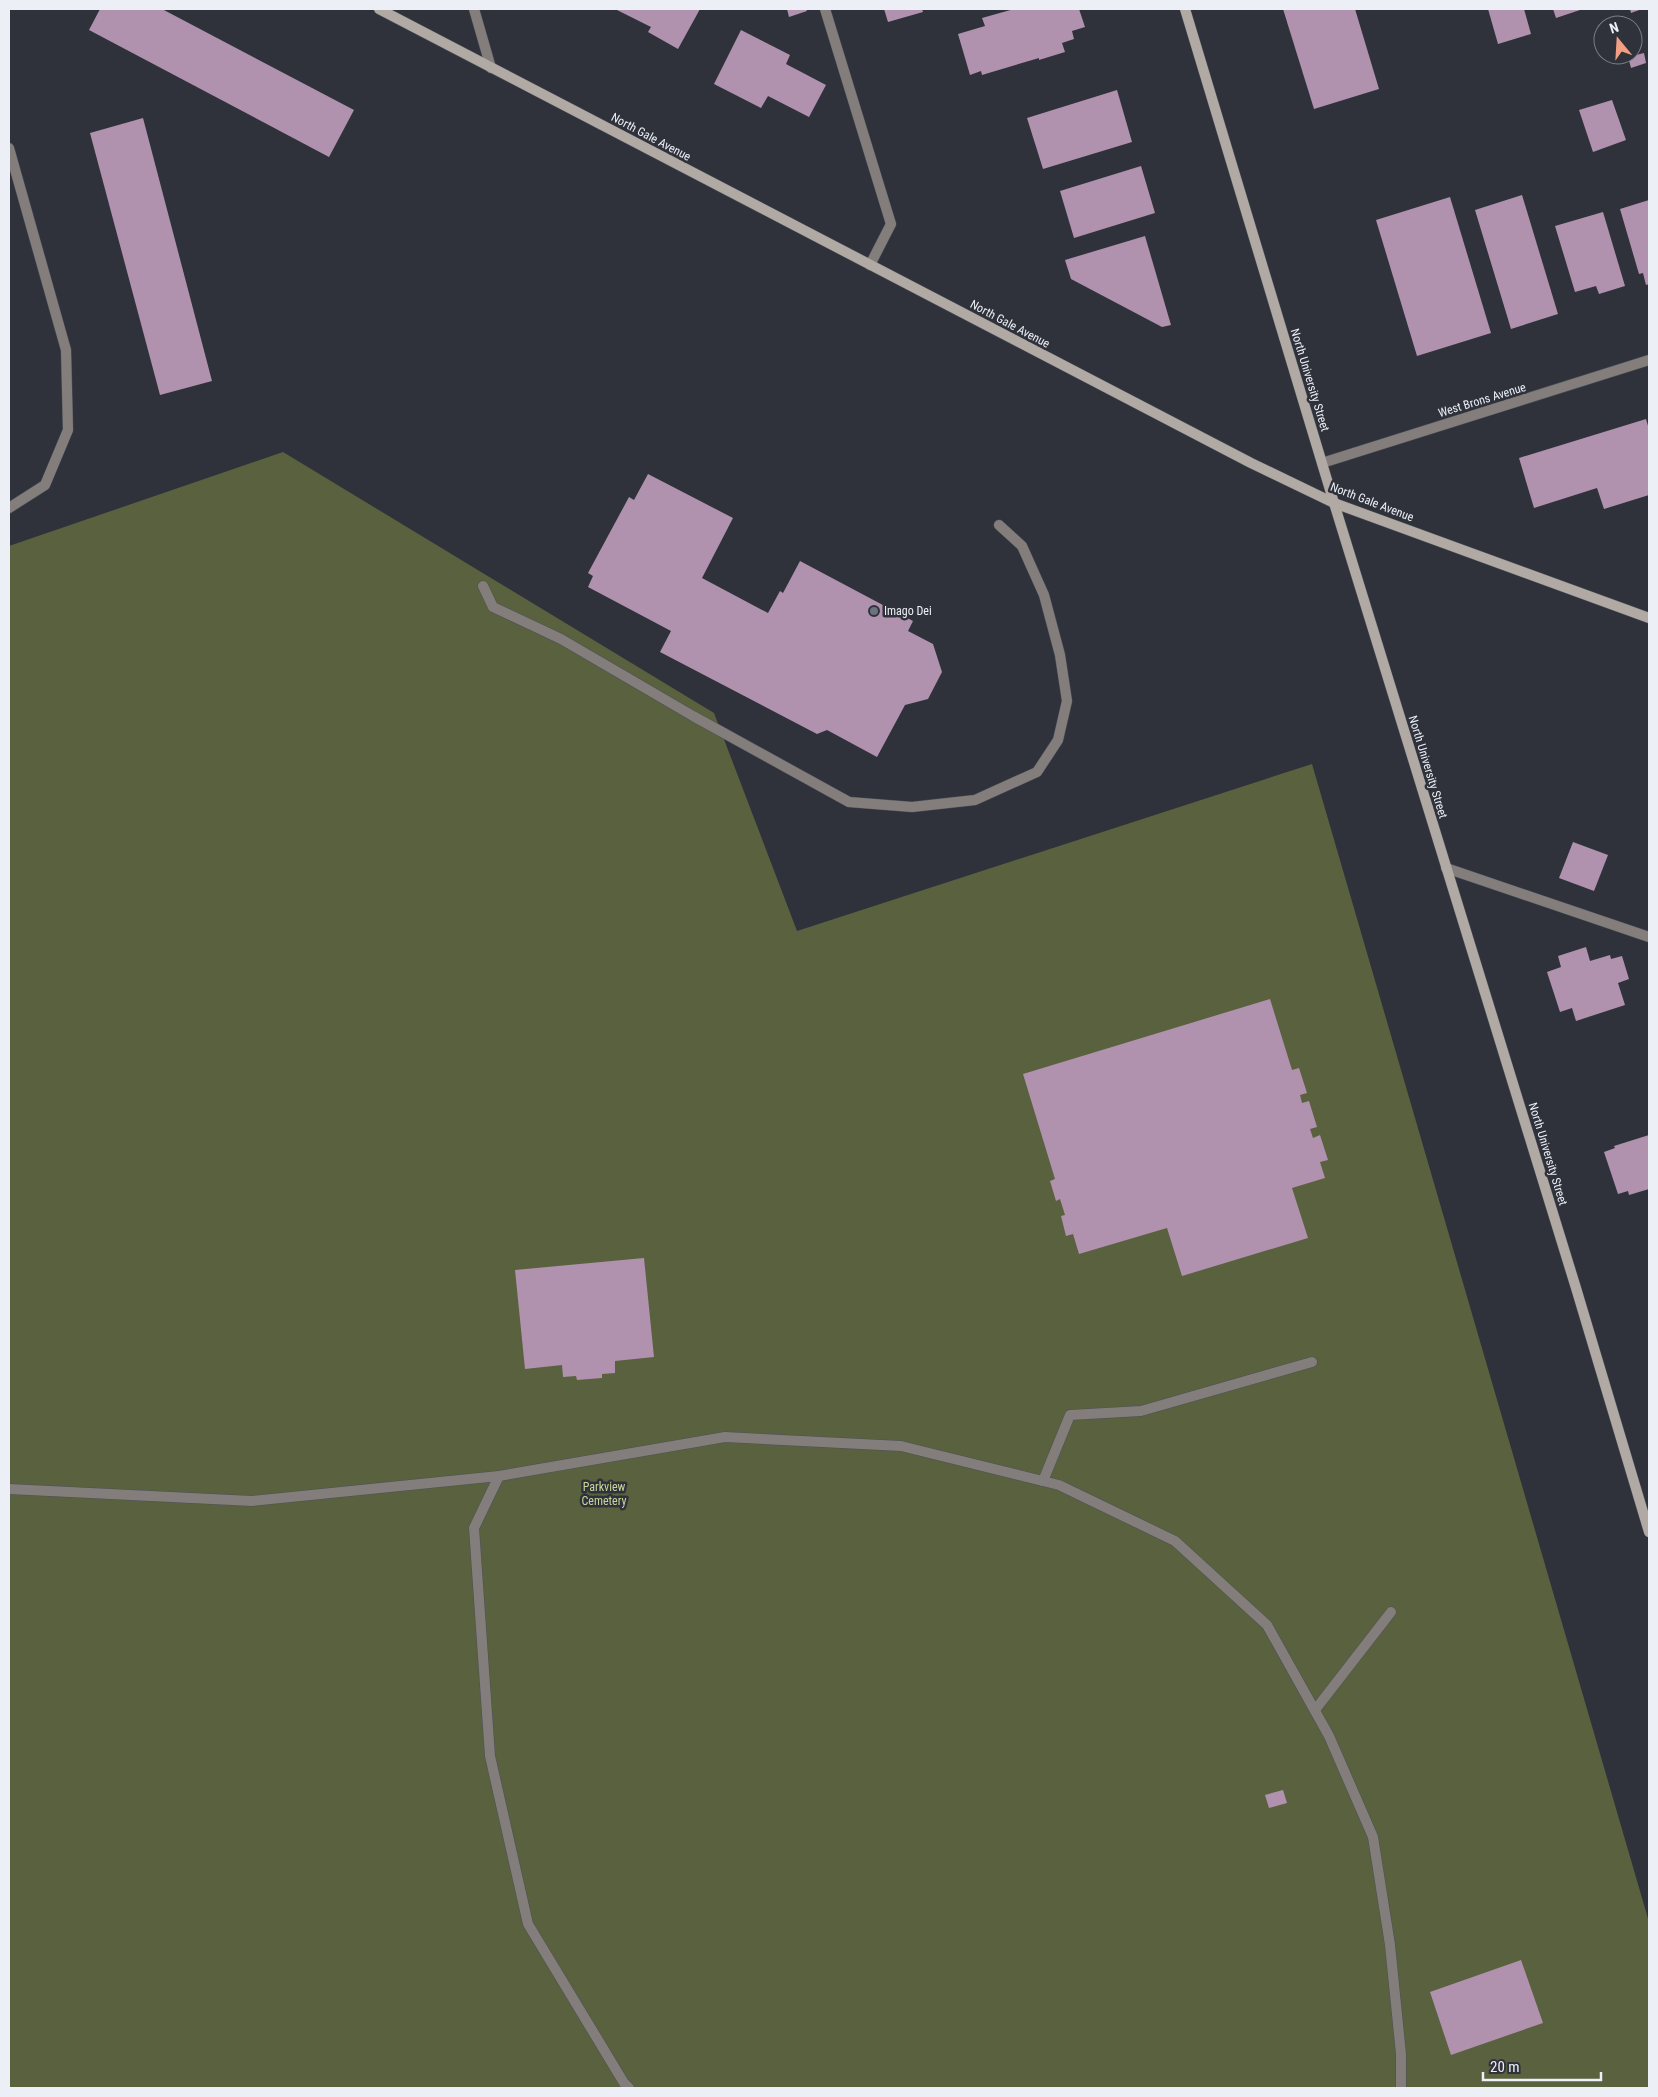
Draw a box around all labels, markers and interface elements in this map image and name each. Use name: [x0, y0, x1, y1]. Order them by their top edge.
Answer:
north arrow: [1593, 15, 1643, 65]
text: N: [1607, 19, 1621, 37]
street label: North Gale Avenue: [609, 110, 693, 164]
street label: North Gale Avenue: [968, 297, 1052, 351]
street label: North University Street: [1288, 327, 1332, 434]
street label: West Brons Avenue: [1436, 380, 1528, 420]
street label: North Gale Avenue: [1328, 480, 1416, 524]
place label: Imago Dei: [884, 604, 932, 618]
marker: Imago Dei: [868, 605, 880, 617]
street label: North University Street: [1406, 714, 1450, 821]
street label: North University Street: [1526, 1101, 1570, 1208]
park label: Parkview Cemetery: [581, 1480, 627, 1508]
scale bar: [1483, 2050, 1600, 2082]
text: 20 m: [1490, 2058, 1520, 2076]

